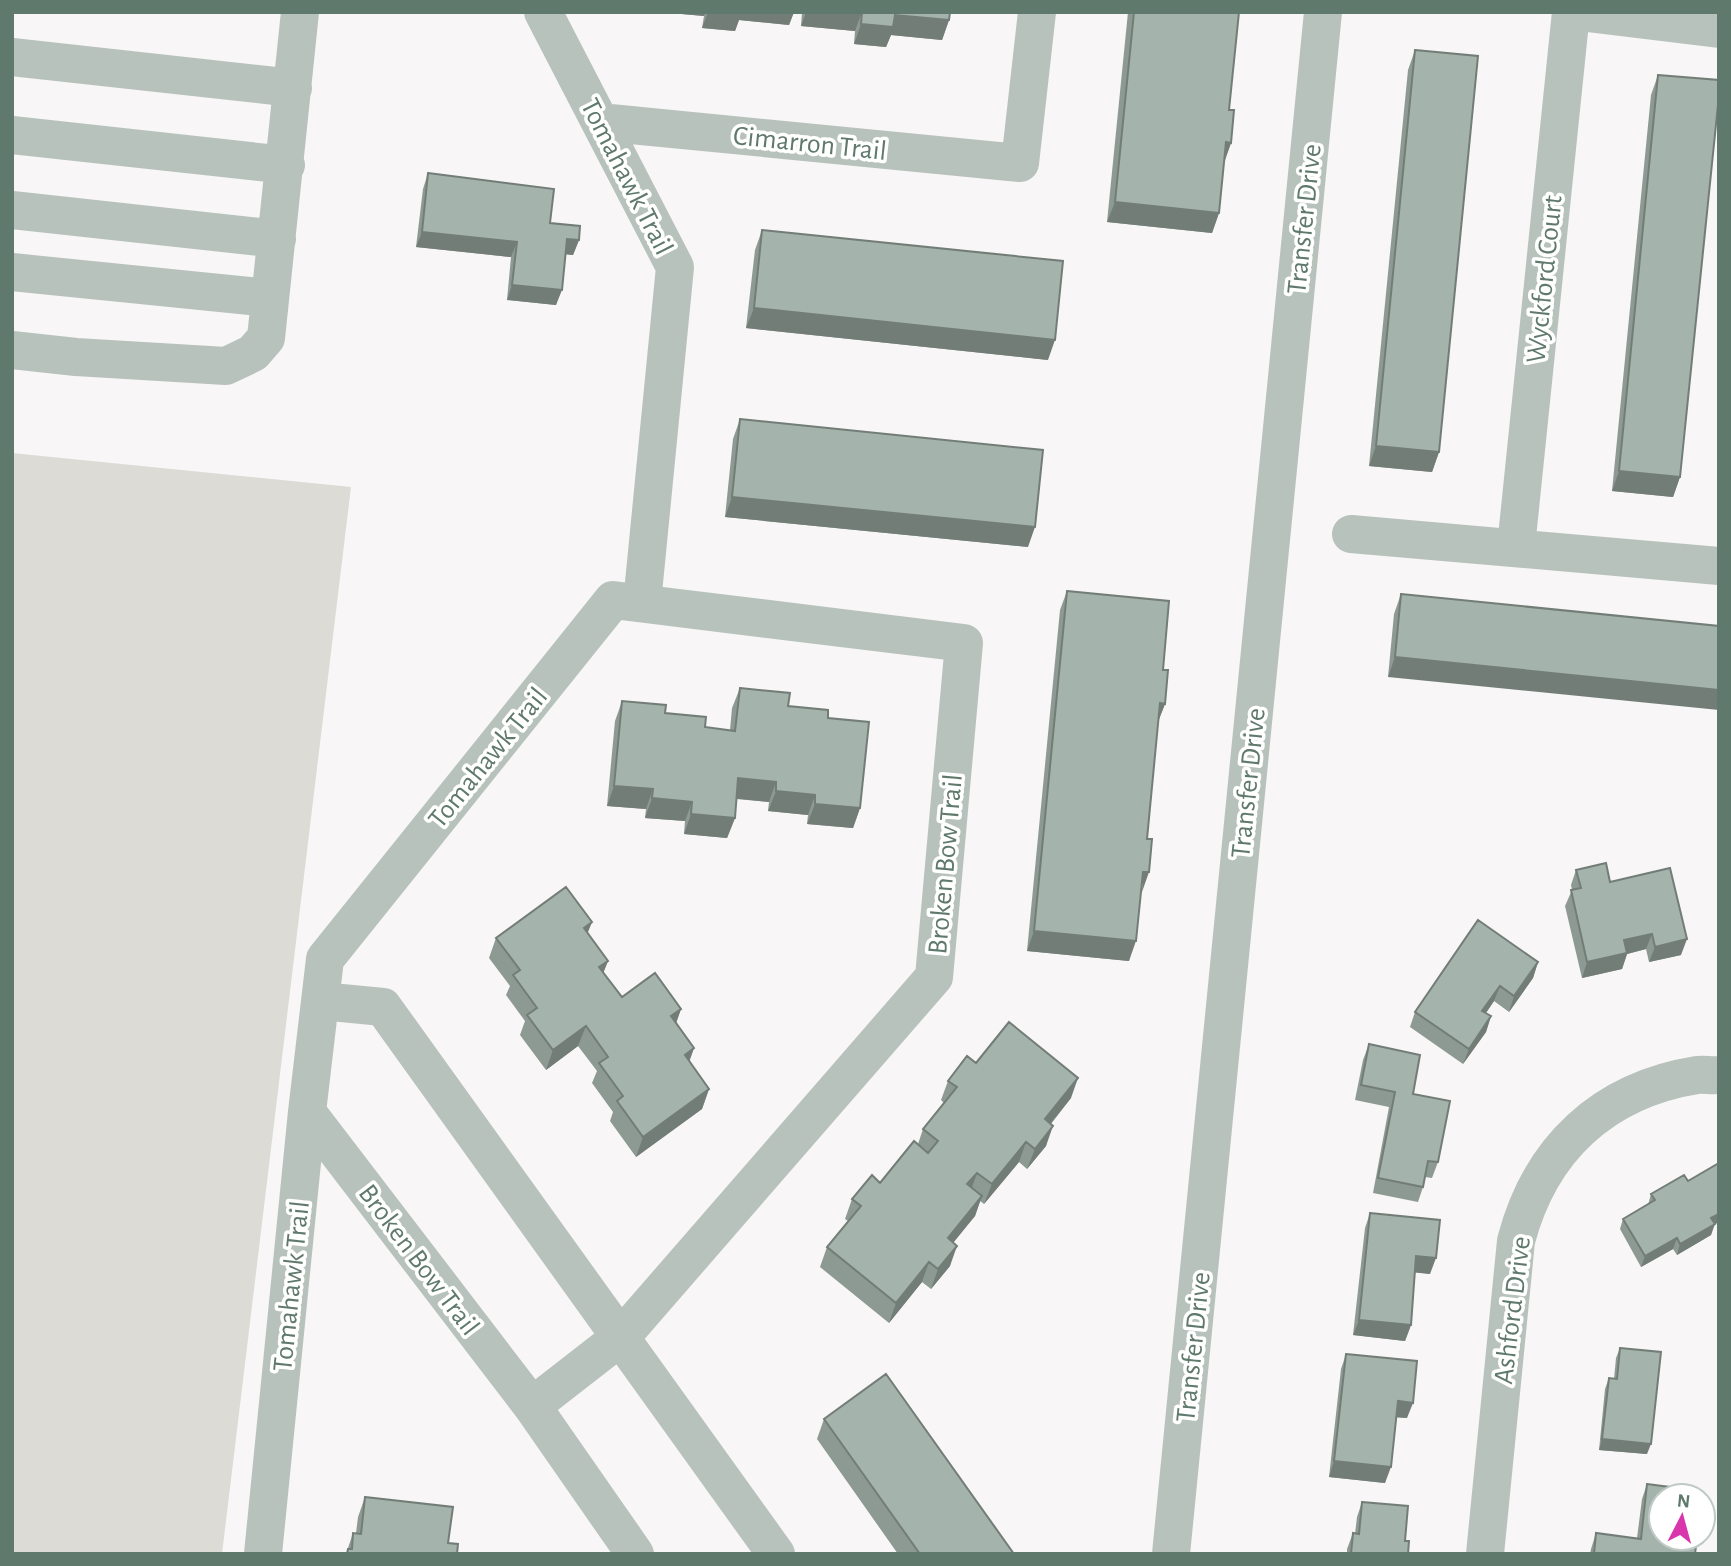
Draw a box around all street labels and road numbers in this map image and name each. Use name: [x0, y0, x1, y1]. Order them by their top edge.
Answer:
street label: Tomahawk Trail: [575, 94, 678, 260]
street label: Cimarron Trail: [732, 122, 888, 166]
street label: Transfer Drive: [1283, 143, 1327, 296]
street label: Wyckford Court: [1522, 194, 1568, 365]
street label: Tomahawk Trail: [424, 683, 553, 834]
street label: Transfer Drive: [1227, 707, 1271, 860]
street label: Broken Bow Trail: [924, 773, 968, 955]
street label: Broken Bow Trail: [353, 1180, 484, 1341]
street label: Tomahawk Trail: [269, 1200, 315, 1373]
street label: Ashford Drive: [1490, 1235, 1536, 1386]
street label: Transfer Drive: [1172, 1271, 1216, 1424]

